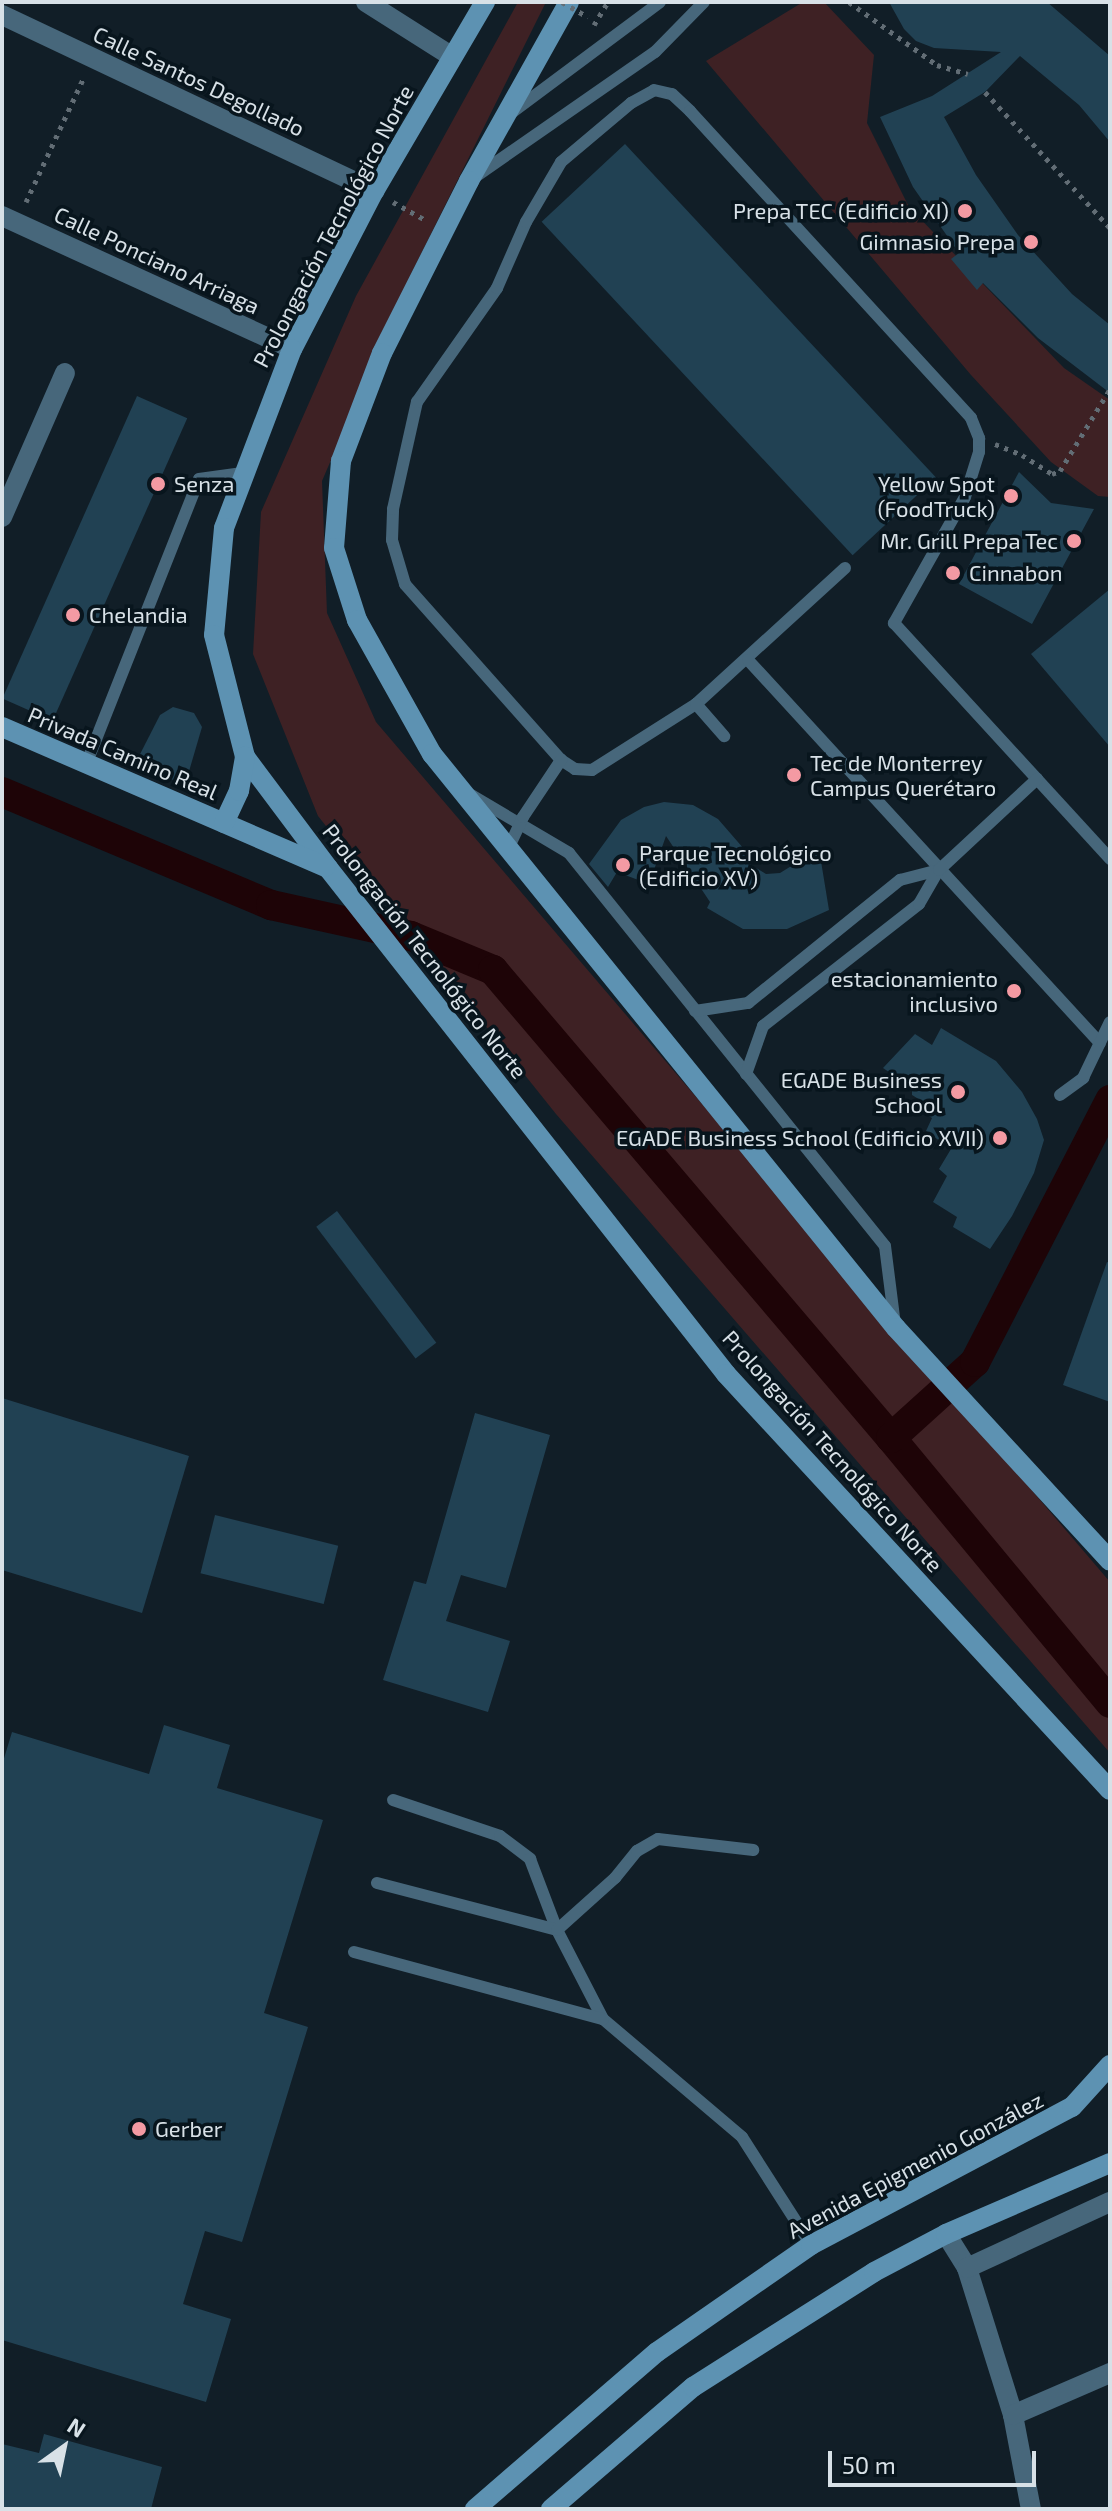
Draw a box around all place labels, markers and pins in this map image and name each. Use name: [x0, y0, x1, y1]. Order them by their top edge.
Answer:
place label: Prepa TEC (Edificio XI): [732, 198, 949, 224]
marker: Prepa TEC (Edificio XI): [956, 202, 974, 220]
place label: Gimnasio Prepa: [859, 229, 1015, 255]
marker: Gimnasio Prepa: [1022, 233, 1040, 251]
place label: Yellow Spot (FoodTruck): [877, 470, 995, 522]
place label: Senza: [174, 471, 234, 497]
marker: Senza: [149, 475, 167, 493]
marker: Yellow Spot (FoodTruck): [1002, 487, 1020, 505]
place label: Mr. Grill Prepa Tec: [879, 528, 1058, 554]
marker: Mr. Grill Prepa Tec: [1065, 532, 1083, 550]
place label: Cinnabon: [969, 560, 1062, 586]
marker: Cinnabon: [944, 564, 962, 582]
place label: Chelandia: [89, 602, 188, 628]
marker: Chelandia: [64, 606, 82, 624]
place label: Tec de Monterrey Campus Querétaro: [810, 749, 996, 800]
marker: Tec de Monterrey Campus Querétaro: [785, 766, 803, 784]
place label: Parque Tecnológico (Edificio XV): [639, 839, 832, 890]
marker: Parque Tecnológico (Edificio XV): [614, 856, 632, 874]
place label: estacionamiento inclusivo: [831, 965, 998, 1016]
marker: estacionamiento inclusivo: [1005, 982, 1023, 1000]
place label: EGADE Business School: [781, 1066, 942, 1118]
marker: EGADE Business School: [949, 1083, 967, 1101]
place label: EGADE Business School (Edificio XVII): [615, 1125, 984, 1151]
marker: EGADE Business School (Edificio XVII): [991, 1129, 1009, 1147]
place label: Gerber: [155, 2116, 223, 2142]
marker: Gerber: [130, 2120, 148, 2138]

